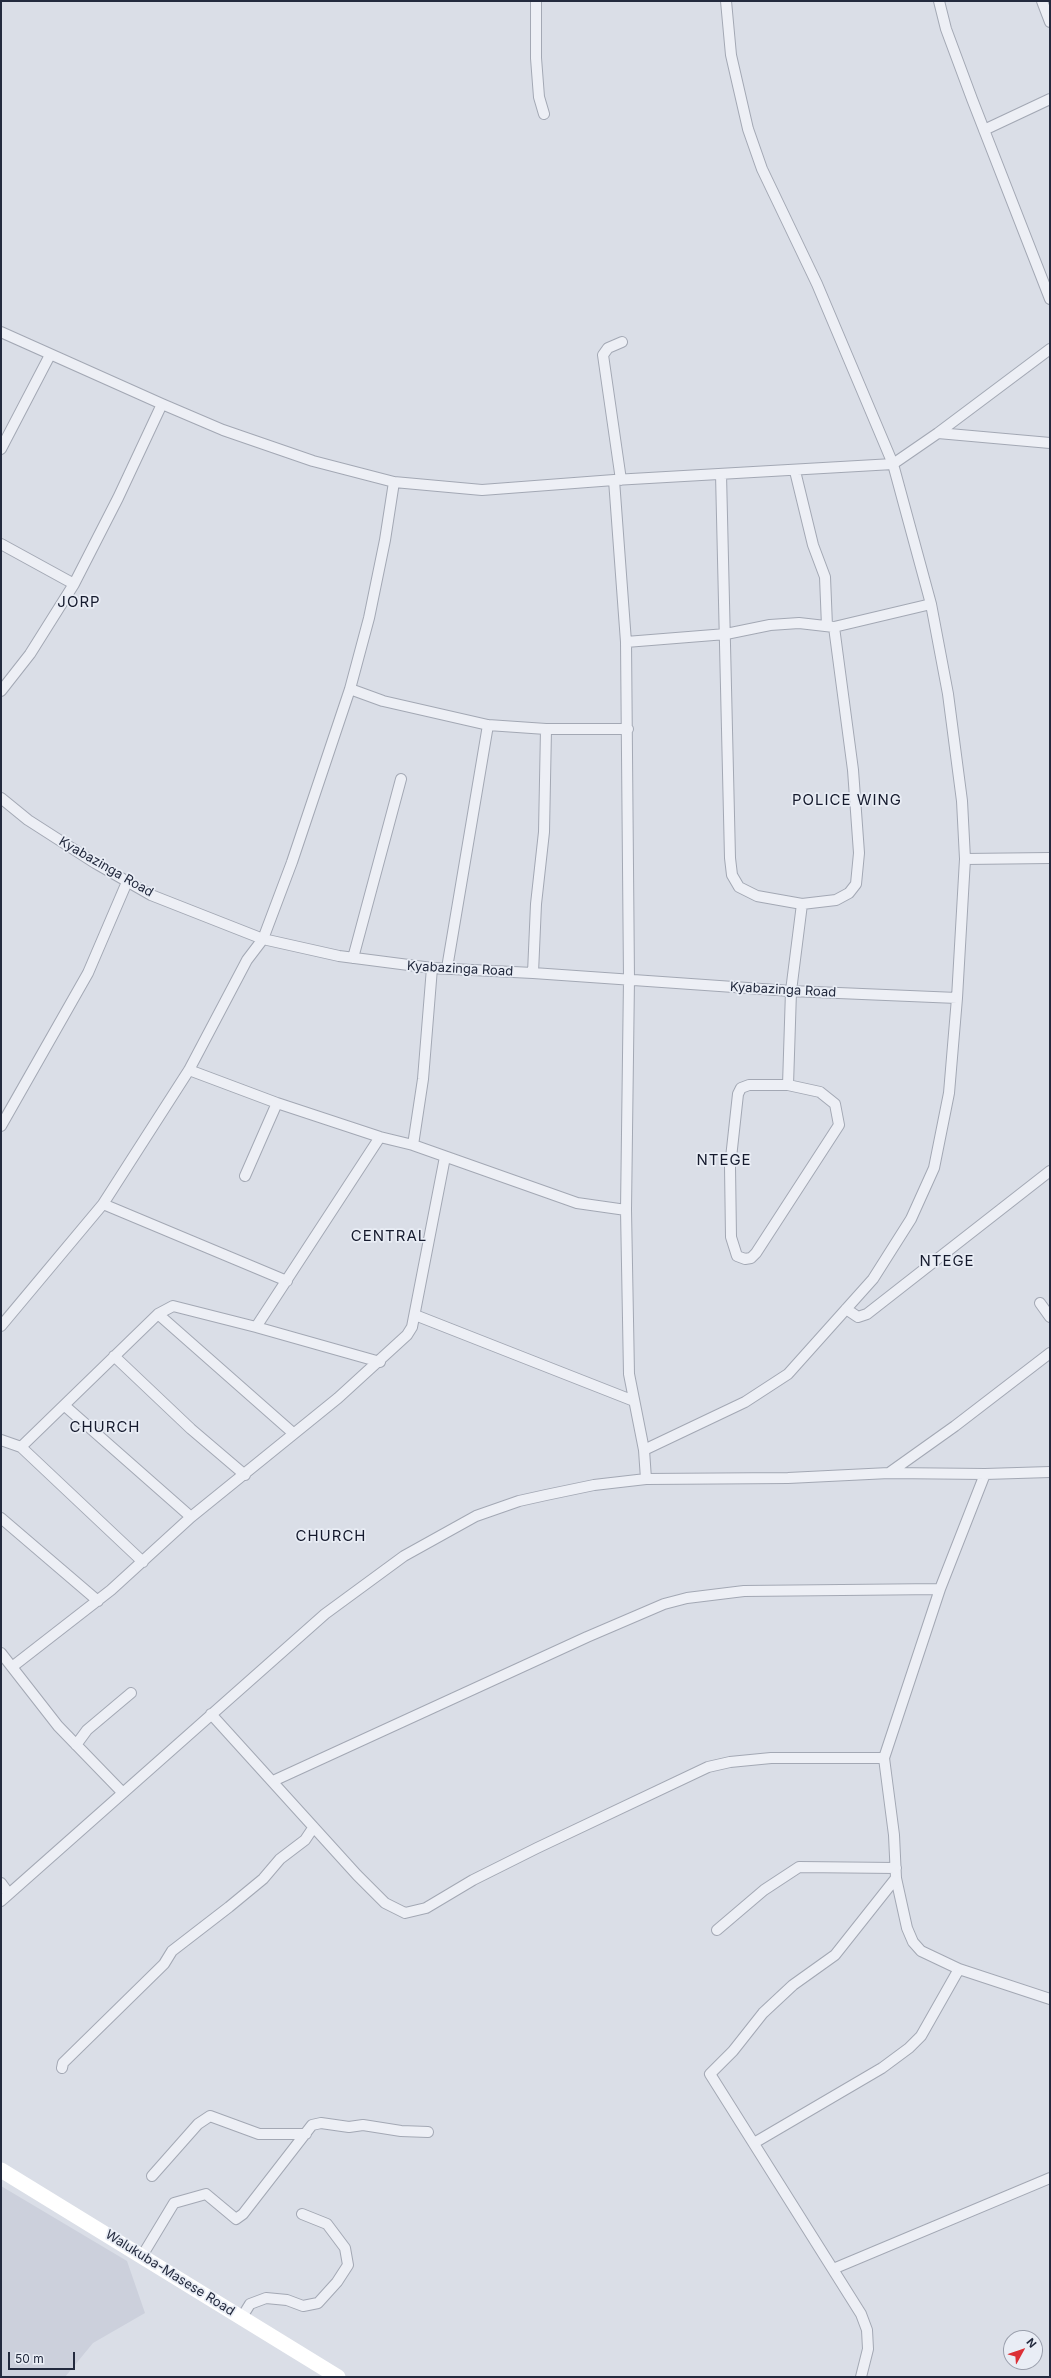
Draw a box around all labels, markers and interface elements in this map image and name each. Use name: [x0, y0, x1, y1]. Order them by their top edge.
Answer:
district label: JORP: [57, 593, 101, 611]
district label: POLICE WING: [792, 791, 902, 809]
street label: Kyabazinga Road: [56, 834, 156, 900]
street label: Kyabazinga Road: [406, 958, 514, 980]
street label: Kyabazinga Road: [729, 979, 837, 1001]
district label: NTEGE: [696, 1151, 752, 1169]
district label: CENTRAL: [351, 1227, 427, 1245]
district label: NTEGE: [919, 1252, 975, 1270]
district label: CHURCH: [69, 1418, 141, 1436]
district label: CHURCH: [295, 1527, 367, 1545]
street label: Walukuba-Masese Road: [103, 2227, 237, 2319]
north arrow: [1003, 2330, 1043, 2370]
text: N: [1023, 2335, 1039, 2351]
scale bar: [10, 2344, 77, 2370]
text: 50 m: [15, 2351, 44, 2366]

